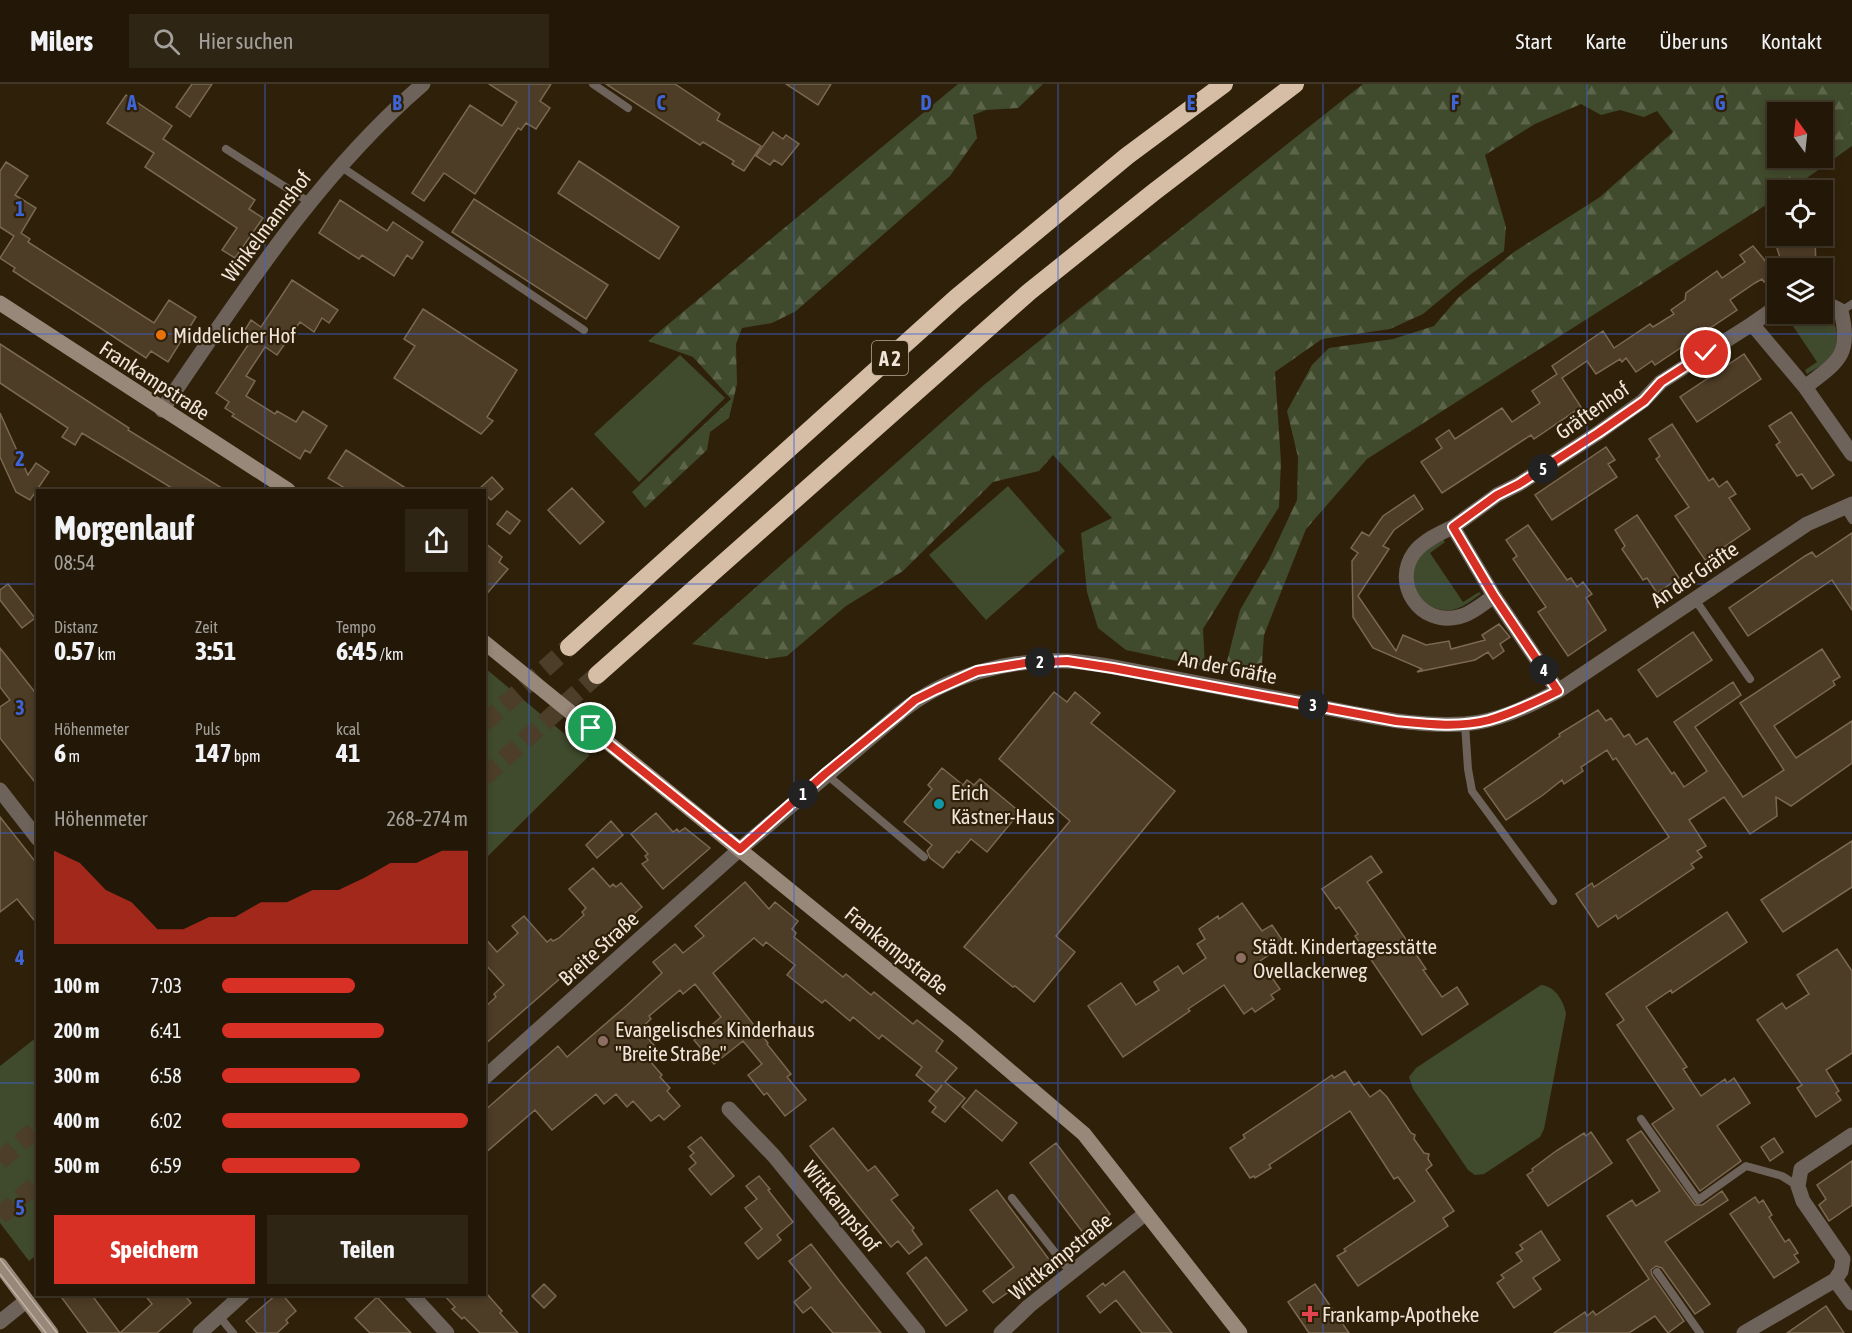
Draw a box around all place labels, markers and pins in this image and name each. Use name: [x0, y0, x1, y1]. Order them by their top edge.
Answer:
place label: Middelicher Hof: [173, 323, 296, 347]
pin: [1680, 327, 1731, 378]
marker: Middelicher Hof: [154, 328, 168, 342]
pin: 5: [1528, 454, 1558, 484]
pin: 2: [1025, 647, 1055, 677]
pin: 4: [1529, 655, 1559, 685]
pin: 3: [1298, 690, 1328, 720]
pin: [565, 702, 616, 753]
pin: 1: [788, 779, 818, 809]
place label: Erich Kästner-Haus: [951, 780, 1055, 828]
marker: Erich Kästner-Haus: [932, 797, 946, 811]
place label: Städt. Kindertagesstätte Ovellackerweg: [1253, 934, 1437, 982]
marker: Städt. Kindertagesstätte Ovellackerweg: [1234, 951, 1248, 965]
place label: Evangelisches Kinderhaus "Breite Straße": [615, 1017, 815, 1065]
marker: Evangelisches Kinderhaus "Breite Straße": [596, 1034, 610, 1048]
place label: Frankamp-Apotheke: [1322, 1302, 1479, 1326]
marker: Frankamp-Apotheke: [1303, 1307, 1317, 1321]

